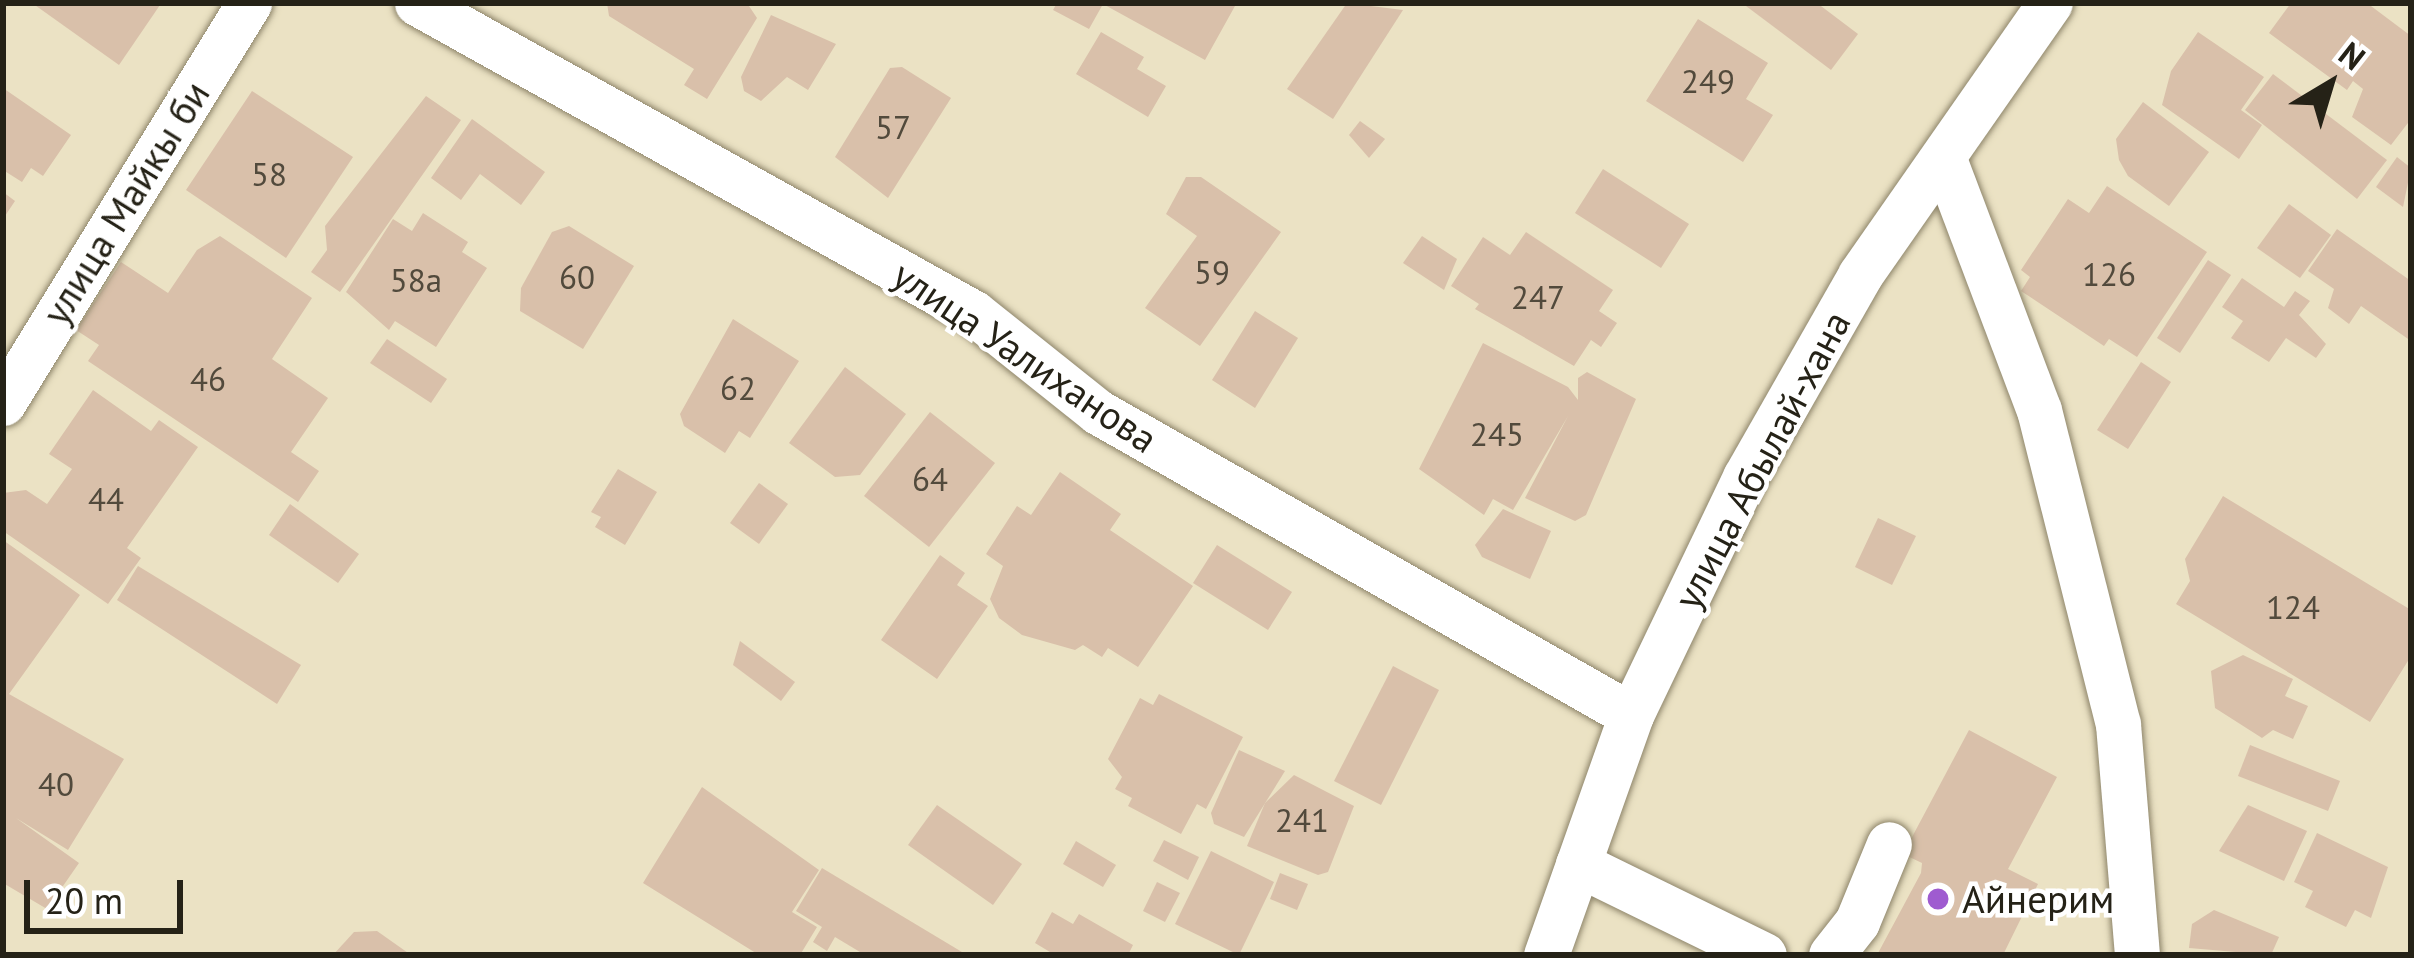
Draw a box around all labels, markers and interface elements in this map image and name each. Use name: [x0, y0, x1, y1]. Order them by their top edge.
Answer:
north arrow: [2270, 24, 2390, 144]
text: N: [2331, 32, 2374, 79]
house number: 249: [1681, 61, 1735, 101]
street label: улица Майкы би: [32, 73, 220, 333]
house number: 57: [875, 107, 911, 147]
house number: 58: [251, 154, 287, 194]
street label: улица Уалиханова: [884, 251, 1166, 463]
house number: 59: [1194, 252, 1230, 292]
house number: 126: [2082, 254, 2136, 294]
house number: 60: [559, 257, 595, 297]
house number: 58а: [390, 260, 442, 300]
house number: 247: [1511, 277, 1565, 317]
street label: улица Абылай-хана: [1664, 303, 1860, 617]
house number: 46: [190, 359, 226, 399]
house number: 62: [720, 368, 756, 408]
house number: 245: [1470, 414, 1524, 454]
house number: 64: [912, 459, 948, 499]
house number: 44: [88, 479, 124, 519]
house number: 124: [2266, 587, 2320, 627]
house number: 40: [38, 764, 74, 804]
house number: 241: [1275, 800, 1329, 840]
scale bar: [30, 856, 189, 930]
place label: Айнерим: [1962, 876, 2115, 922]
text: 20 m: [45, 877, 123, 924]
marker: Айнерим: [1925, 886, 1951, 912]

